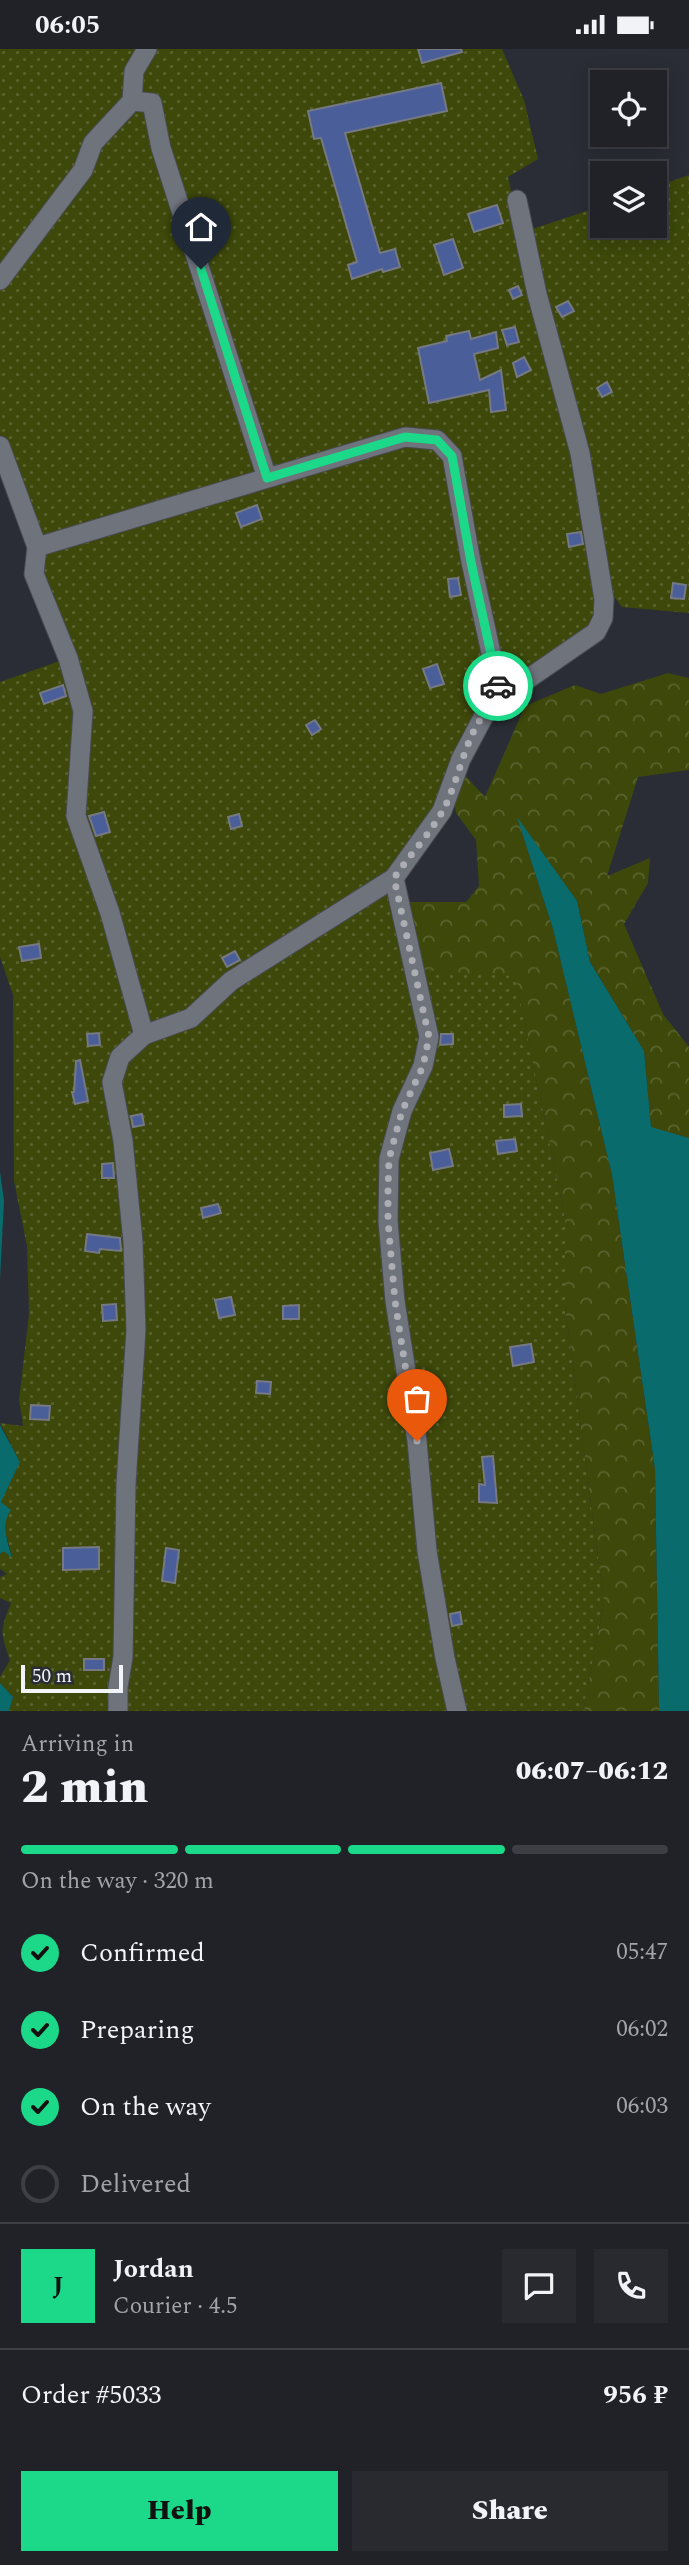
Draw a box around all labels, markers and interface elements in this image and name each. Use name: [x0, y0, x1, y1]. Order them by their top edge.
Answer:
text: 06:05: [35, 5, 100, 45]
map controls: [590, 70, 667, 238]
button: locate: [590, 70, 667, 147]
button: layers: [590, 161, 667, 238]
pin: [171, 197, 231, 269]
icon: home: [182, 208, 220, 246]
courier: [463, 651, 533, 721]
icon: car: [479, 667, 517, 705]
pin: [387, 1369, 447, 1441]
icon: bag: [398, 1380, 436, 1418]
scale bar: [21, 1662, 122, 1694]
text: 50 m: [32, 1662, 72, 1691]
text: Arriving in: [21, 1727, 134, 1762]
text: 06:07–06:12: [516, 1751, 668, 1791]
text: 2 min: [21, 1753, 148, 1823]
text: On the way · 320 m: [21, 1864, 214, 1899]
text: Confirmed: [80, 1933, 205, 1973]
icon: check: [21, 1934, 59, 1972]
text: 05:47: [616, 1935, 668, 1970]
text: Preparing: [80, 2010, 194, 2050]
icon: check: [21, 2011, 59, 2049]
text: 06:02: [616, 2012, 668, 2047]
text: On the way: [80, 2087, 211, 2127]
icon: check: [21, 2088, 59, 2126]
text: 06:03: [616, 2089, 668, 2124]
text: Delivered: [80, 2164, 191, 2204]
text: Jordan: [113, 2249, 194, 2289]
button: chat: [502, 2249, 576, 2323]
button: phone: [594, 2249, 668, 2323]
text: J: [52, 2266, 64, 2306]
text: Courier · 4.5: [113, 2289, 238, 2324]
text: Order #5033: [21, 2375, 161, 2415]
text: 956 ₽: [603, 2375, 668, 2415]
button: Help: [21, 2471, 338, 2551]
button: Share: [352, 2471, 668, 2551]

